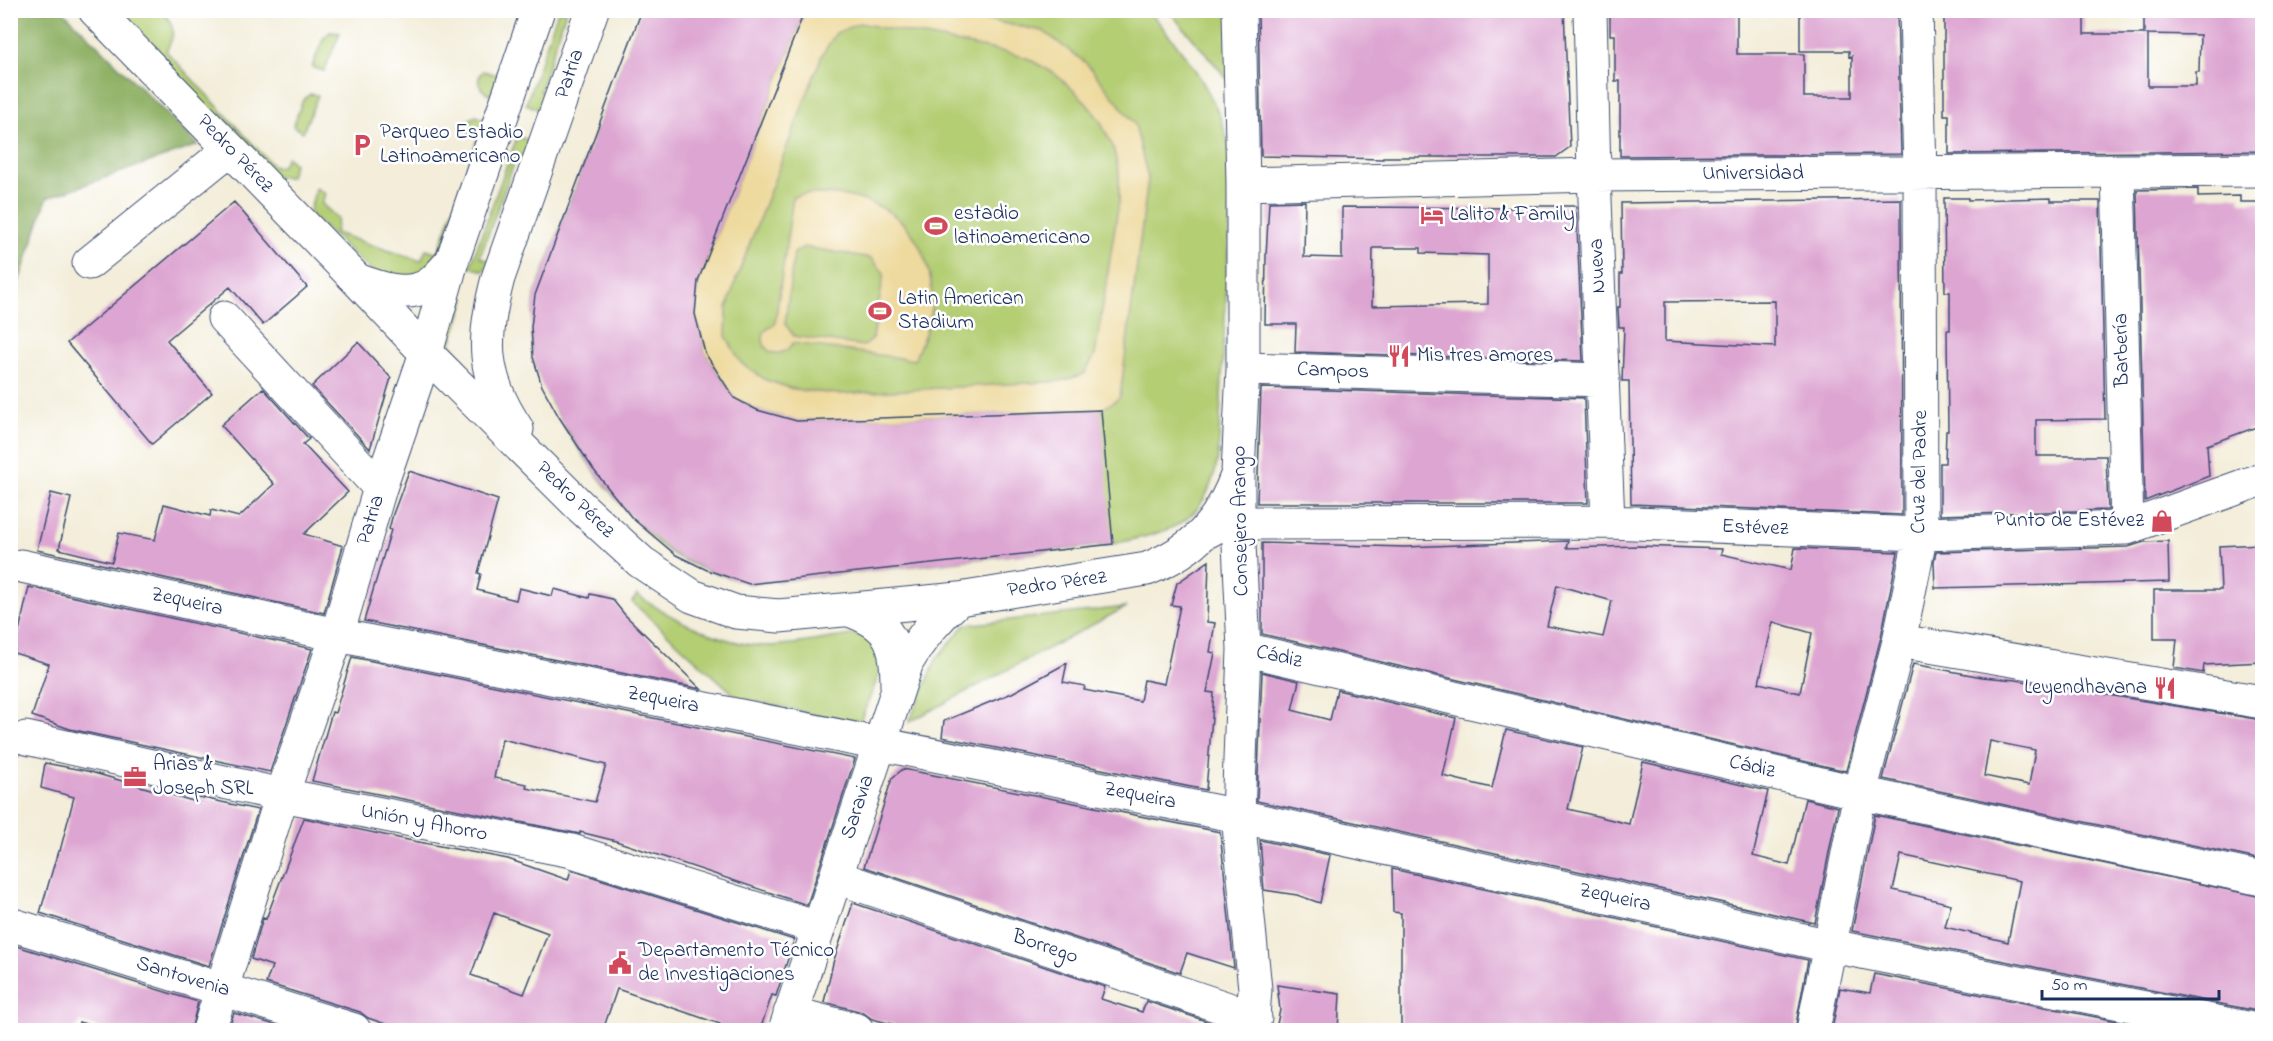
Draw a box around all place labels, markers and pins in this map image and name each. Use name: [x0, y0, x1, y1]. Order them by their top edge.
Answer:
place label: Parqueo Estadio Latinoamericano: [380, 118, 523, 172]
parking icon: Parqueo Estadio Latinoamericano: [349, 132, 375, 158]
place label: estadio latinoamericano: [954, 199, 1090, 253]
place label: Lalito & Family: [1450, 200, 1575, 232]
hotel icon: Lalito & Family: [1419, 202, 1445, 228]
sports icon: estadio latinoamericano: [923, 213, 949, 239]
place label: Latin American Stadium: [898, 284, 1024, 338]
sports icon: Latin American Stadium: [867, 298, 893, 324]
place label: Mis tres amores: [1417, 341, 1554, 371]
restaurant icon: Mis tres amores: [1386, 343, 1412, 369]
place label: Punto de Estévez: [1994, 506, 2144, 536]
shop icon: Punto de Estévez: [2149, 508, 2175, 534]
place label: Leyendhavana: [2024, 673, 2147, 705]
restaurant icon: Leyendhavana: [2152, 675, 2178, 701]
place label: Arias & Joseph SRL: [153, 750, 253, 804]
office icon: Arias & Joseph SRL: [122, 764, 148, 790]
place label: Departamento Técnico de Investigaciones: [637, 936, 834, 992]
public building icon: Departamento Técnico de Investigaciones: [607, 950, 633, 976]

